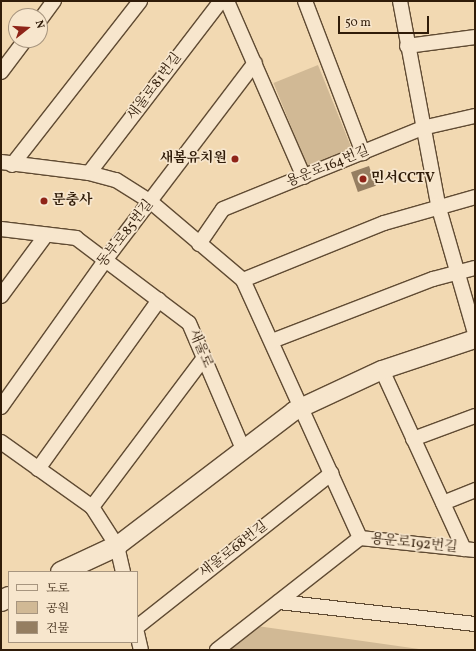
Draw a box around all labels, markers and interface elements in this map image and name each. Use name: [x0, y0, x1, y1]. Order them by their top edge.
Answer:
north arrow: [8, 8, 48, 48]
scale bar: [340, 8, 431, 34]
text: 50 m: [345, 15, 371, 31]
text: N: [31, 19, 47, 31]
street label: 새울로81번길: [124, 50, 186, 124]
street label: 용운로164번길: [284, 143, 372, 191]
place label: 새봄유치원: [159, 151, 227, 167]
marker: 새봄유치원: [230, 154, 240, 164]
place label: 민서CCTV: [371, 171, 435, 187]
marker: 민서CCTV: [358, 174, 368, 184]
place label: 문충사: [52, 193, 93, 209]
marker: 문충사: [39, 196, 49, 206]
street label: 동부로85번길: [94, 197, 158, 271]
street label: 새울로: [184, 327, 216, 371]
street label: 새울로68번길: [197, 518, 271, 582]
street label: 용운로192번길: [369, 531, 459, 557]
legend: [8, 571, 138, 643]
text: 도로: [46, 581, 69, 597]
text: 공원: [46, 601, 69, 617]
text: 건물: [46, 621, 69, 637]

